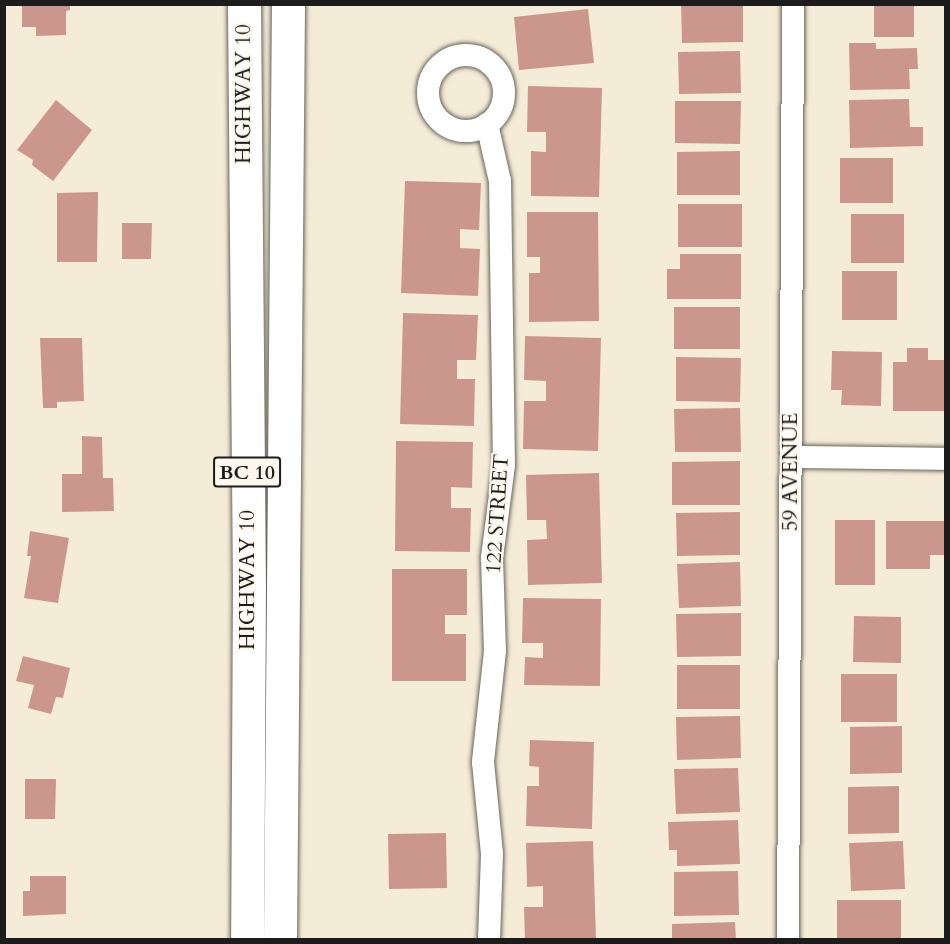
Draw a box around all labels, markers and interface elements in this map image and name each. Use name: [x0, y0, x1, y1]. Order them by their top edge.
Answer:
street label: HIGHWAY 10: [231, 24, 257, 164]
street label: 59 AVENUE: [778, 413, 804, 531]
street label: 122 STREET: [481, 453, 515, 575]
road number: BC 10: [212, 455, 282, 489]
street label: HIGHWAY 10: [235, 510, 261, 650]

